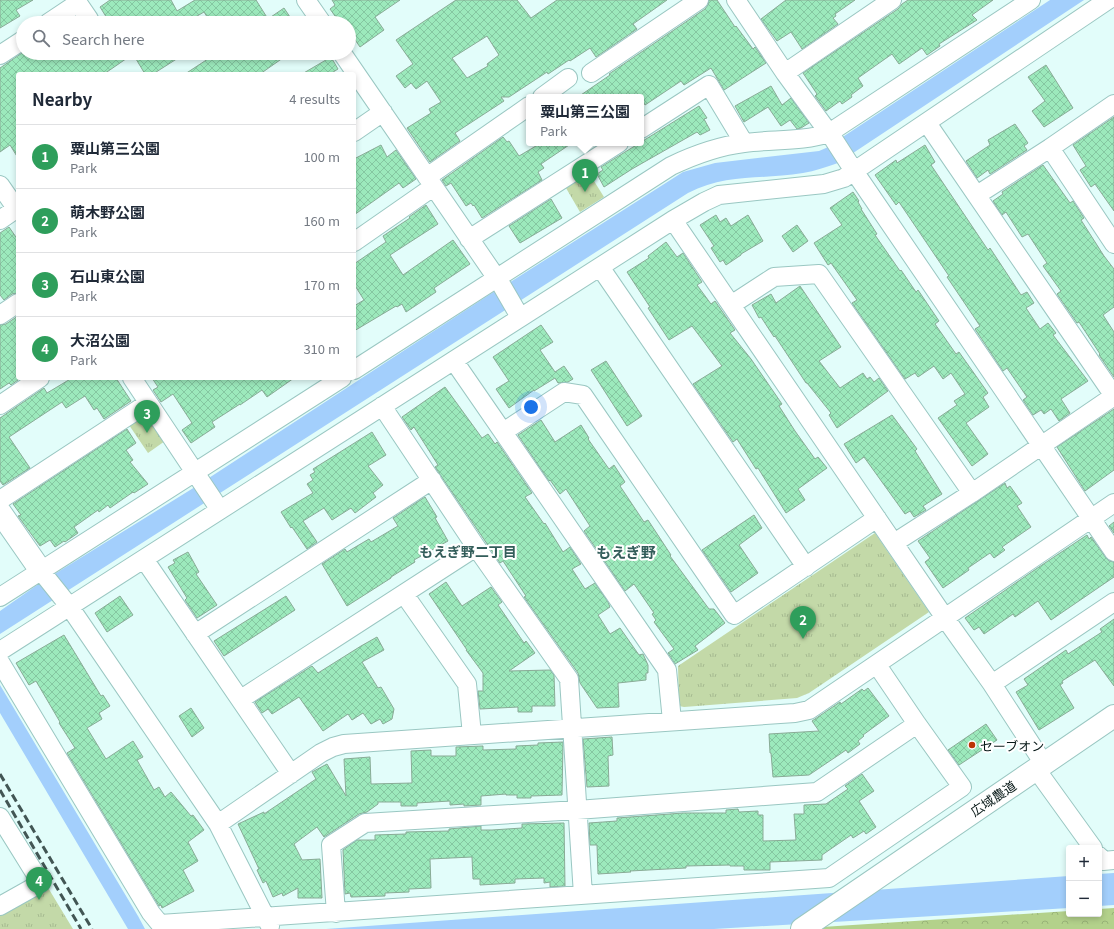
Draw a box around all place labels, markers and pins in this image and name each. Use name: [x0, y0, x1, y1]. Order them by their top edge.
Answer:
pin: 1: [572, 159, 598, 192]
pin: 3: [134, 400, 160, 433]
pin: 2: [790, 606, 816, 639]
place label: セーブオン: [980, 736, 1044, 755]
marker: セーブオン: [967, 740, 977, 750]
pin: 4: [26, 867, 52, 900]

